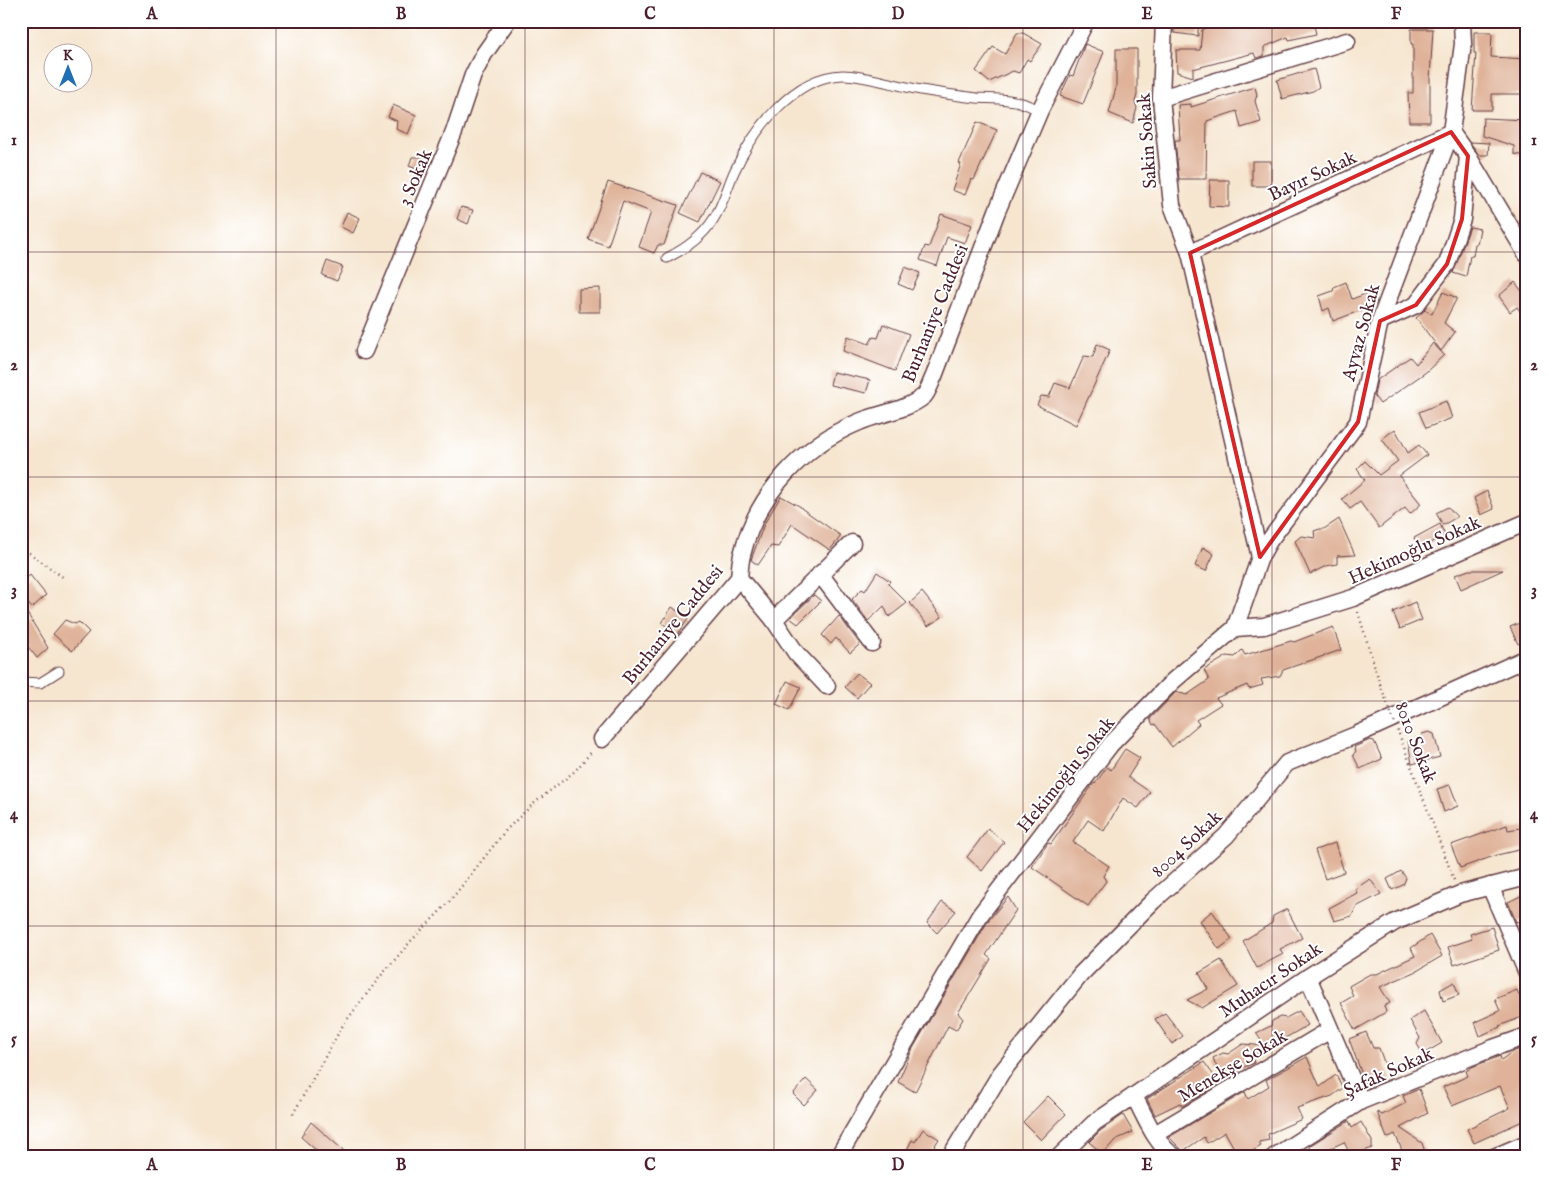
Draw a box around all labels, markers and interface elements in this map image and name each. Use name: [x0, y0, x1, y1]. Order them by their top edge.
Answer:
text: A: [146, 5, 159, 25]
text: B: [396, 5, 407, 25]
text: C: [644, 5, 656, 25]
text: D: [892, 5, 905, 25]
text: E: [1141, 5, 1153, 25]
text: F: [1391, 5, 1402, 25]
north arrow: [42, 42, 92, 92]
text: K: [63, 47, 74, 65]
street label: Sakin Sokak: [1133, 91, 1163, 190]
text: 1: [11, 131, 17, 151]
text: 1: [1531, 131, 1537, 151]
street label: 3 Sokak: [393, 145, 439, 210]
street label: Bayır Sokak: [1265, 146, 1362, 208]
street label: Burhaniye Caddesi: [897, 241, 975, 387]
street label: Ayvaz Sokak: [1337, 280, 1387, 385]
text: 2: [10, 356, 18, 376]
text: 2: [1530, 356, 1538, 376]
street label: Hekimoğlu Sokak: [1345, 510, 1486, 591]
street label: Burhaniye Caddesi: [618, 560, 729, 690]
text: 3: [11, 581, 17, 601]
text: 3: [1531, 581, 1537, 601]
street label: 8010 Sokak: [1389, 698, 1442, 788]
street label: Hekimoğlu Sokak: [1012, 712, 1121, 838]
text: 4: [10, 805, 19, 825]
street label: 8004 Sokak: [1147, 805, 1228, 883]
text: 4: [1530, 805, 1539, 825]
street label: Muhacır Sokak: [1215, 937, 1328, 1024]
street label: Menekşe Sokak: [1174, 1024, 1293, 1109]
text: 5: [11, 1030, 17, 1050]
text: 5: [1531, 1030, 1537, 1050]
street label: Şafak Sokak: [1340, 1042, 1438, 1103]
text: A: [146, 1156, 159, 1176]
text: B: [396, 1156, 407, 1176]
text: C: [644, 1156, 656, 1176]
text: D: [892, 1156, 905, 1176]
text: E: [1141, 1156, 1153, 1176]
text: F: [1391, 1156, 1402, 1176]

